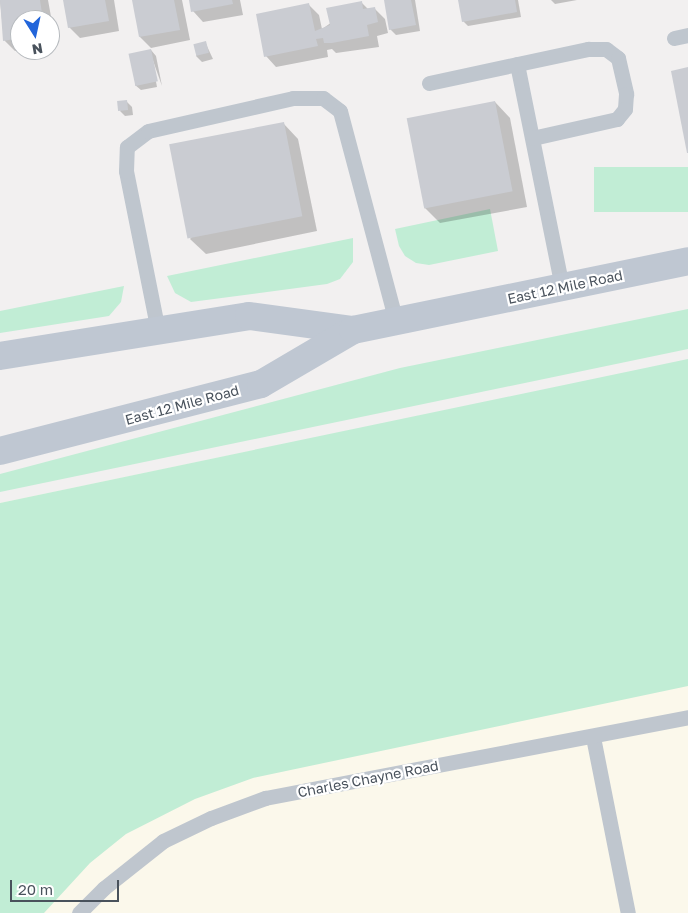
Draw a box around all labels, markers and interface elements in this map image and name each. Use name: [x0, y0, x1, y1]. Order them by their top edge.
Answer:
north arrow: [10, 10, 60, 60]
text: N: [31, 40, 44, 59]
street label: East 12 Mile Road: [506, 267, 624, 307]
street label: East 12 Mile Road: [123, 382, 241, 428]
street label: Charles Chayne Road: [296, 757, 440, 801]
scale bar: [12, 870, 121, 902]
text: 20 m: [18, 880, 53, 898]

